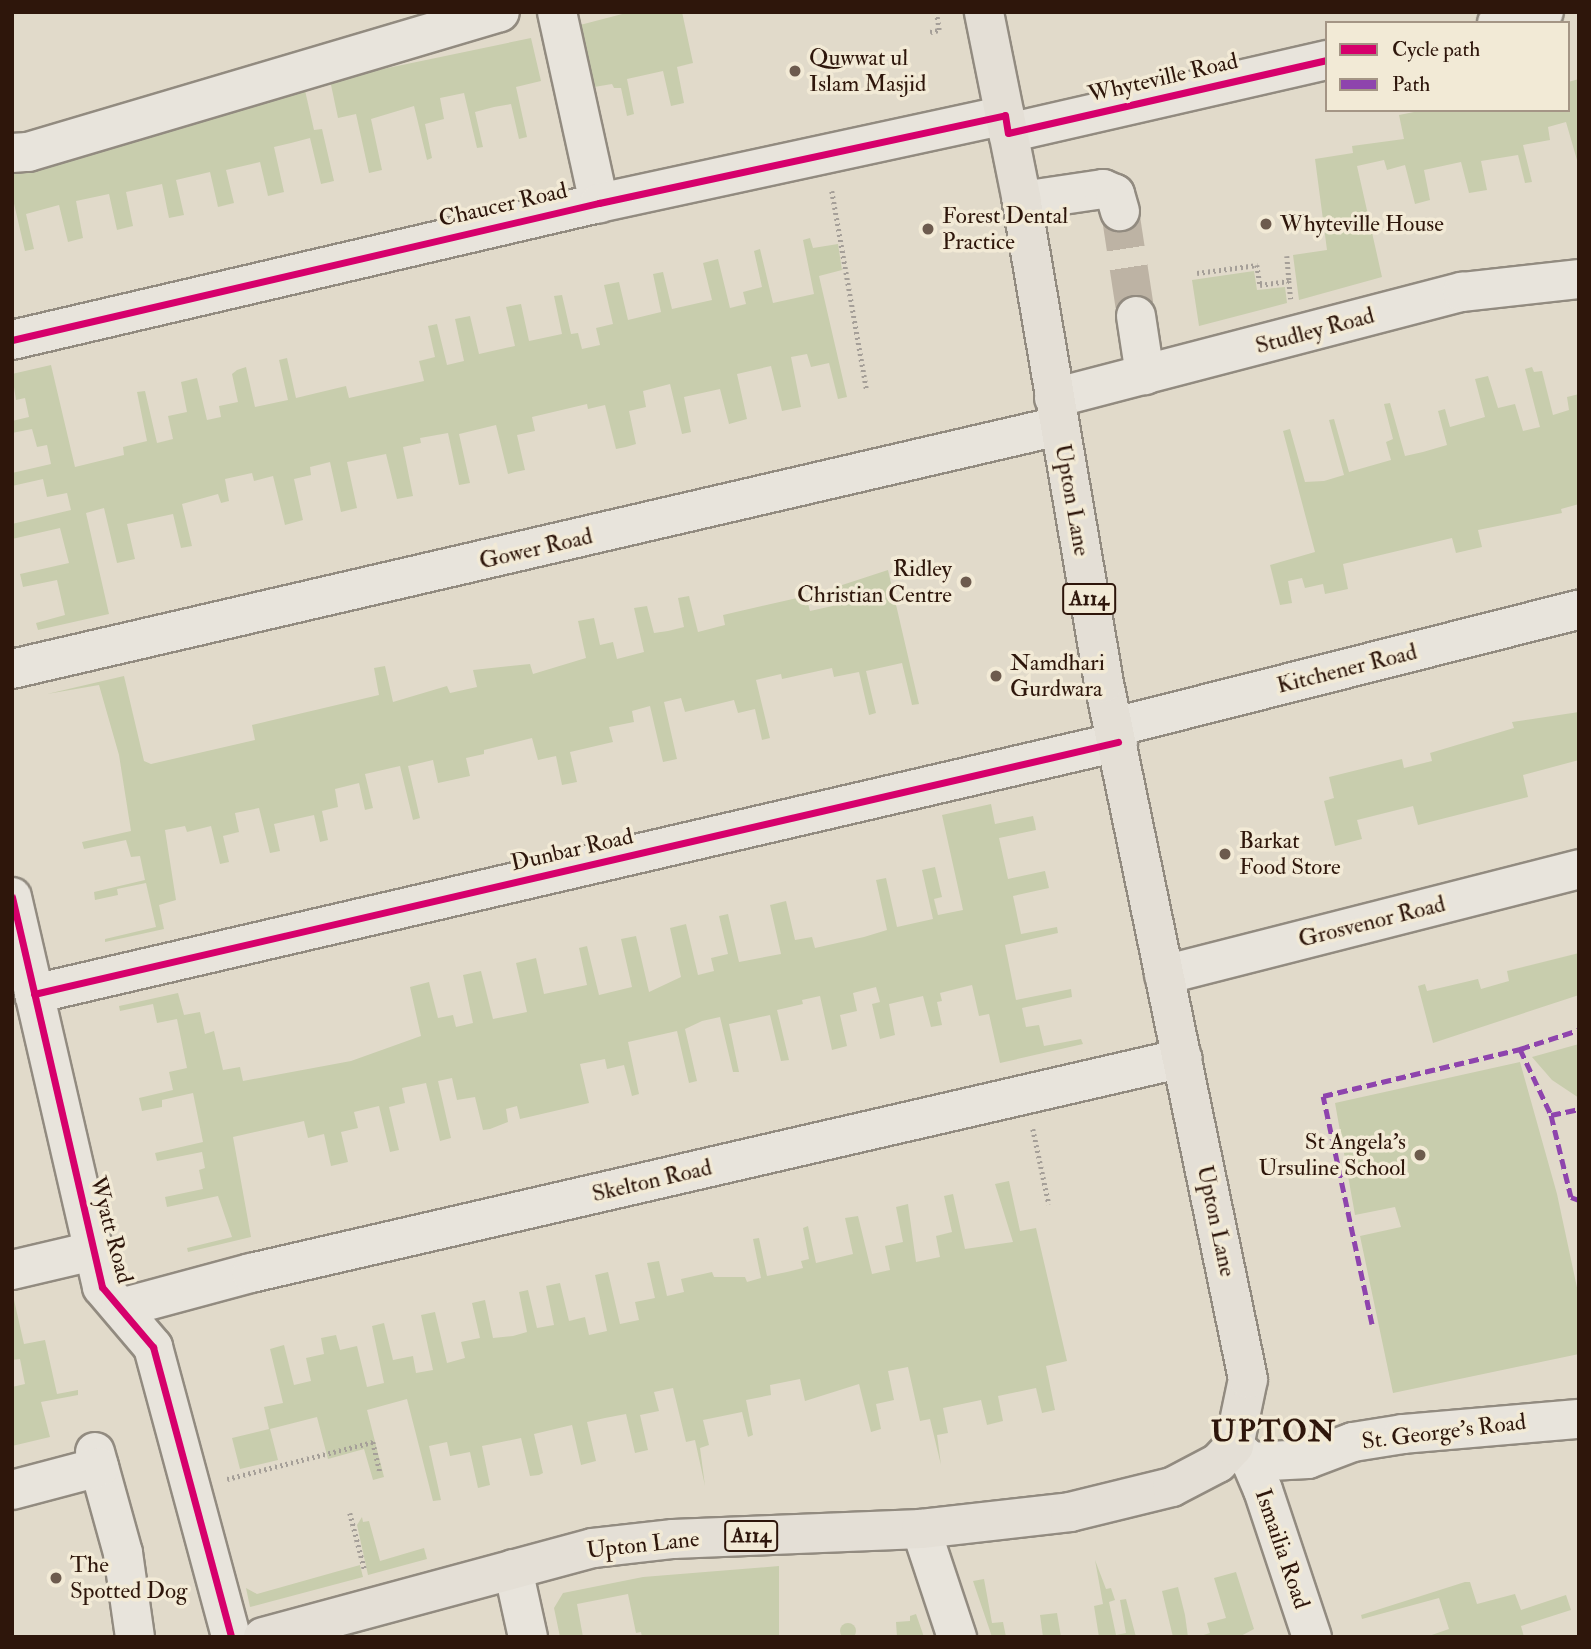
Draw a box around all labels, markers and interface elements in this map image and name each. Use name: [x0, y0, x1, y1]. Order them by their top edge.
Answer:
legend: [1325, 21, 1570, 112]
text: Cycle path: [1392, 36, 1480, 63]
place label: Quwwat ul Islam Masjid: [809, 44, 926, 98]
street label: Whyteville Road: [1085, 47, 1241, 109]
marker: Quwwat ul Islam Masjid: [787, 63, 803, 79]
text: Path: [1392, 71, 1430, 98]
street label: Chaucer Road: [436, 177, 570, 233]
place label: Forest Dental Practice: [942, 202, 1068, 256]
place label: Whyteville House: [1280, 210, 1444, 238]
marker: Whyteville House: [1258, 216, 1274, 232]
marker: Forest Dental Practice: [920, 221, 936, 237]
street label: Studley Road: [1253, 302, 1377, 360]
street label: Upton Lane: [1049, 442, 1095, 558]
street label: Gower Road: [477, 523, 595, 575]
place label: Ridley Christian Centre: [797, 555, 952, 609]
marker: Ridley Christian Centre: [958, 574, 974, 590]
road number: A114: [1061, 582, 1117, 616]
street label: Kitchener Road: [1274, 638, 1420, 700]
place label: Namdhari Gurdwara: [1010, 649, 1105, 703]
marker: Namdhari Gurdwara: [988, 668, 1004, 684]
street label: Dunbar Road: [508, 823, 636, 877]
place label: Barkat Food Store: [1239, 827, 1341, 881]
marker: Barkat Food Store: [1217, 846, 1233, 862]
street label: Grosvenor Road: [1296, 890, 1448, 954]
place label: St Angela's Ursuline School: [1259, 1128, 1406, 1182]
marker: St Angela's Ursuline School: [1412, 1147, 1428, 1163]
street label: Skelton Road: [589, 1154, 715, 1208]
street label: Upton Lane: [1191, 1163, 1241, 1279]
street label: Wyatt Road: [83, 1173, 139, 1287]
street label: St. George's Road: [1360, 1408, 1528, 1456]
district label: UPTON: [1211, 1414, 1337, 1450]
street label: Ismailia Road: [1249, 1485, 1315, 1613]
road number: A114: [723, 1518, 779, 1554]
street label: Upton Lane: [585, 1525, 701, 1565]
place label: The Spotted Dog: [70, 1551, 187, 1605]
marker: The Spotted Dog: [48, 1570, 64, 1586]

